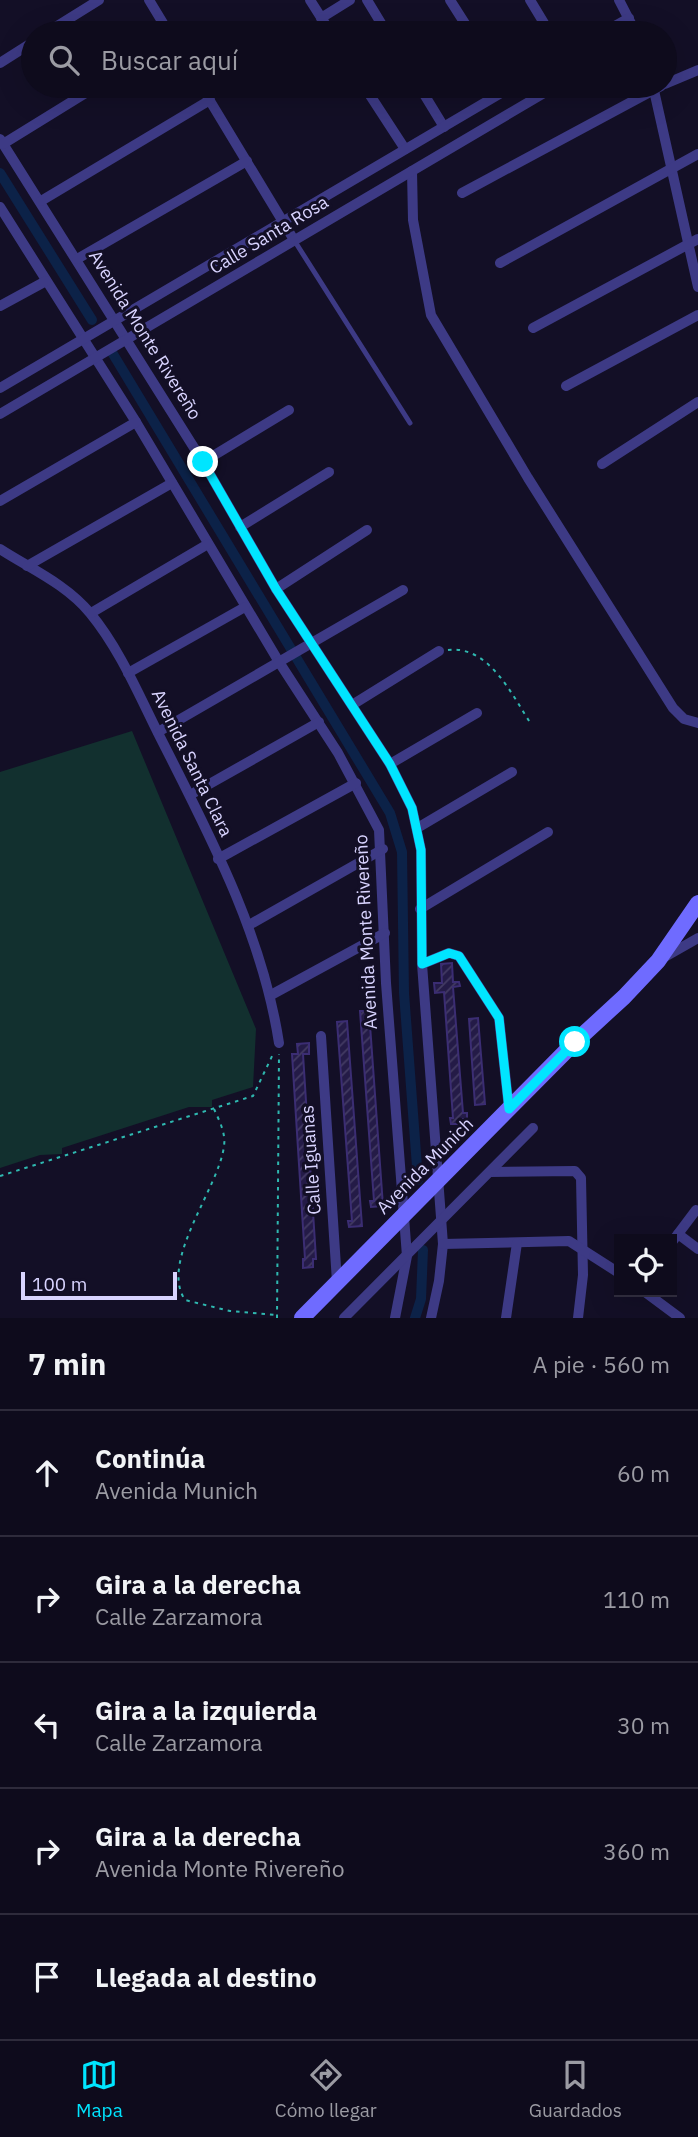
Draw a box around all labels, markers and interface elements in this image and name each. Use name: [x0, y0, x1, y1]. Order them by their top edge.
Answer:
search box: [21, 21, 677, 98]
icon: search: [45, 41, 83, 79]
text: Buscar aquí: [101, 43, 238, 77]
street label: Calle Santa Rosa: [205, 190, 333, 279]
street label: Avenida Monte Rivereño: [84, 246, 207, 424]
route end: [187, 446, 218, 477]
street label: Avenida Santa Clara: [147, 685, 238, 841]
street label: Avenida Monte Rivereño: [349, 834, 382, 1030]
route start: [559, 1026, 590, 1057]
street label: Calle Iguanas: [295, 1105, 326, 1216]
street label: Avenida Munich: [371, 1112, 478, 1219]
map controls: [614, 1234, 677, 1297]
button: locate: [614, 1234, 677, 1297]
scale bar: [21, 1269, 177, 1301]
text: 100 m: [32, 1272, 87, 1296]
text: 7 min: [28, 1344, 106, 1383]
text: A pie · 560 m: [533, 1349, 670, 1379]
text: Continúa: [95, 1441, 205, 1475]
icon: ahead: [28, 1454, 66, 1492]
text: 60 m: [617, 1458, 670, 1488]
text: Avenida Munich: [95, 1475, 258, 1505]
text: Gira a la derecha: [95, 1567, 301, 1601]
icon: right: [28, 1580, 66, 1618]
text: 110 m: [603, 1584, 670, 1614]
text: Calle Zarzamora: [95, 1601, 263, 1631]
text: Gira a la izquierda: [95, 1693, 317, 1727]
icon: left: [28, 1706, 66, 1744]
text: 30 m: [617, 1710, 670, 1740]
text: Calle Zarzamora: [95, 1727, 263, 1757]
text: Gira a la derecha: [95, 1819, 301, 1853]
icon: right: [28, 1832, 66, 1870]
text: 360 m: [603, 1836, 670, 1866]
text: Avenida Monte Rivereño: [95, 1853, 345, 1883]
icon: arrive: [28, 1958, 66, 1996]
text: Llegada al destino: [95, 1960, 317, 1994]
tab: Mapa: [76, 2056, 123, 2122]
tab: Cómo llegar: [275, 2056, 377, 2122]
tab: Guardados: [529, 2056, 622, 2122]

